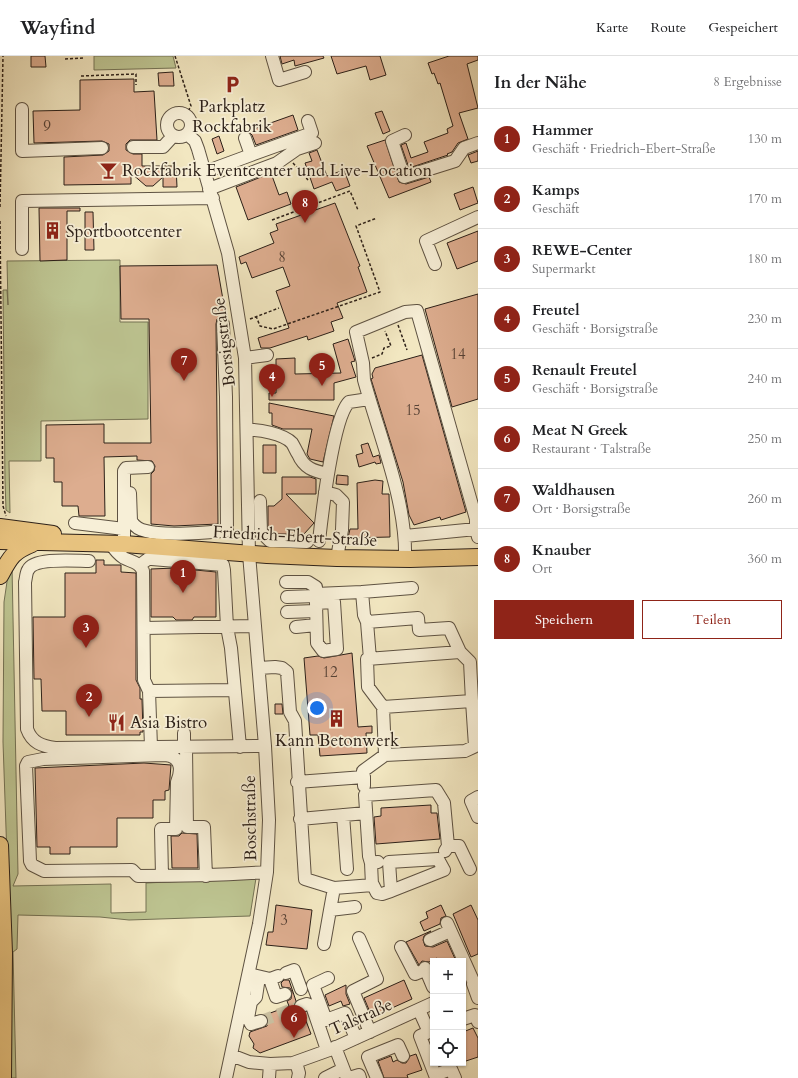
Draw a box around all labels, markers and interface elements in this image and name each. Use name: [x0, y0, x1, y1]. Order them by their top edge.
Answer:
text: Wayfind: [20, 15, 95, 41]
text: Karte: [596, 18, 628, 37]
text: Route: [650, 18, 686, 37]
text: Gespeichert: [708, 18, 778, 37]
text: In der Nähe: [494, 71, 587, 94]
text: 8 Ergebnisse: [713, 73, 782, 91]
parking icon: Parkplatz Rockfabrik: [222, 74, 242, 94]
place label: Parkplatz Rockfabrik: [192, 95, 273, 138]
house number: 9: [43, 116, 51, 136]
text: Hammer: [532, 120, 593, 140]
text: 1: [504, 130, 510, 148]
text: 130 m: [748, 130, 782, 148]
text: Geschäft · Friedrich-Ebert-Straße: [532, 140, 716, 158]
place label: Rockfabrik Eventcenter und Live-Location: [122, 159, 432, 182]
bar icon: Rockfabrik Eventcenter und Live-Location: [99, 160, 119, 180]
text: Kamps: [532, 180, 580, 200]
pin: 8: [292, 190, 318, 223]
text: 2: [504, 190, 510, 208]
text: 170 m: [748, 190, 782, 208]
text: Geschäft: [532, 200, 579, 218]
place label: Sportbootcenter: [66, 220, 182, 243]
building icon: Sportbootcenter: [43, 221, 63, 241]
text: REWE-Center: [532, 240, 632, 260]
house number: 8: [278, 247, 286, 267]
text: 3: [504, 250, 510, 268]
text: 180 m: [748, 250, 782, 268]
text: Supermarkt: [532, 260, 596, 278]
street label: Borsigstraße: [207, 296, 241, 388]
text: Freutel: [532, 300, 580, 320]
text: 4: [504, 310, 510, 328]
text: 230 m: [748, 310, 782, 328]
text: Geschäft · Borsigstraße: [532, 320, 658, 338]
house number: 14: [450, 344, 466, 364]
pin: 7: [171, 348, 197, 381]
pin: 5: [309, 353, 335, 386]
text: Renault Freutel: [532, 360, 637, 380]
pin: 4: [259, 364, 285, 397]
text: 5: [504, 370, 510, 388]
text: 240 m: [748, 370, 782, 388]
text: Geschäft · Borsigstraße: [532, 380, 658, 398]
house number: 15: [405, 400, 421, 420]
text: Meat N Greek: [532, 420, 628, 440]
text: 6: [504, 430, 510, 448]
text: 250 m: [748, 430, 782, 448]
text: Restaurant · Talstraße: [532, 440, 651, 458]
text: Waldhausen: [532, 480, 615, 500]
text: 7: [504, 490, 510, 508]
text: 260 m: [748, 490, 782, 508]
text: Ort · Borsigstraße: [532, 500, 631, 518]
street label: Friedrich-Ebert-Straße: [212, 520, 378, 552]
text: Knauber: [532, 540, 591, 560]
text: 8: [504, 550, 510, 568]
text: 360 m: [748, 550, 782, 568]
pin: 1: [170, 560, 196, 593]
text: Ort: [532, 560, 552, 578]
button: Speichern: [494, 600, 634, 639]
button: Teilen: [642, 600, 782, 639]
pin: 3: [73, 615, 99, 648]
house number: 12: [322, 662, 338, 682]
pin: 2: [76, 684, 102, 717]
your location: [307, 698, 327, 718]
building icon: Kann Betonwerk: [327, 708, 347, 728]
place label: Asia Bistro: [130, 711, 207, 734]
restaurant icon: Asia Bistro: [107, 712, 127, 732]
place label: Kann Betonwerk: [275, 729, 400, 752]
street label: Boschstraße: [238, 775, 262, 861]
house number: 3: [280, 910, 288, 930]
map controls: [430, 958, 466, 1066]
button: +: [430, 958, 466, 994]
street label: Talstraße: [326, 993, 396, 1041]
button: −: [430, 994, 466, 1030]
pin: 6: [281, 1005, 307, 1038]
button: locate: [430, 1030, 466, 1066]

